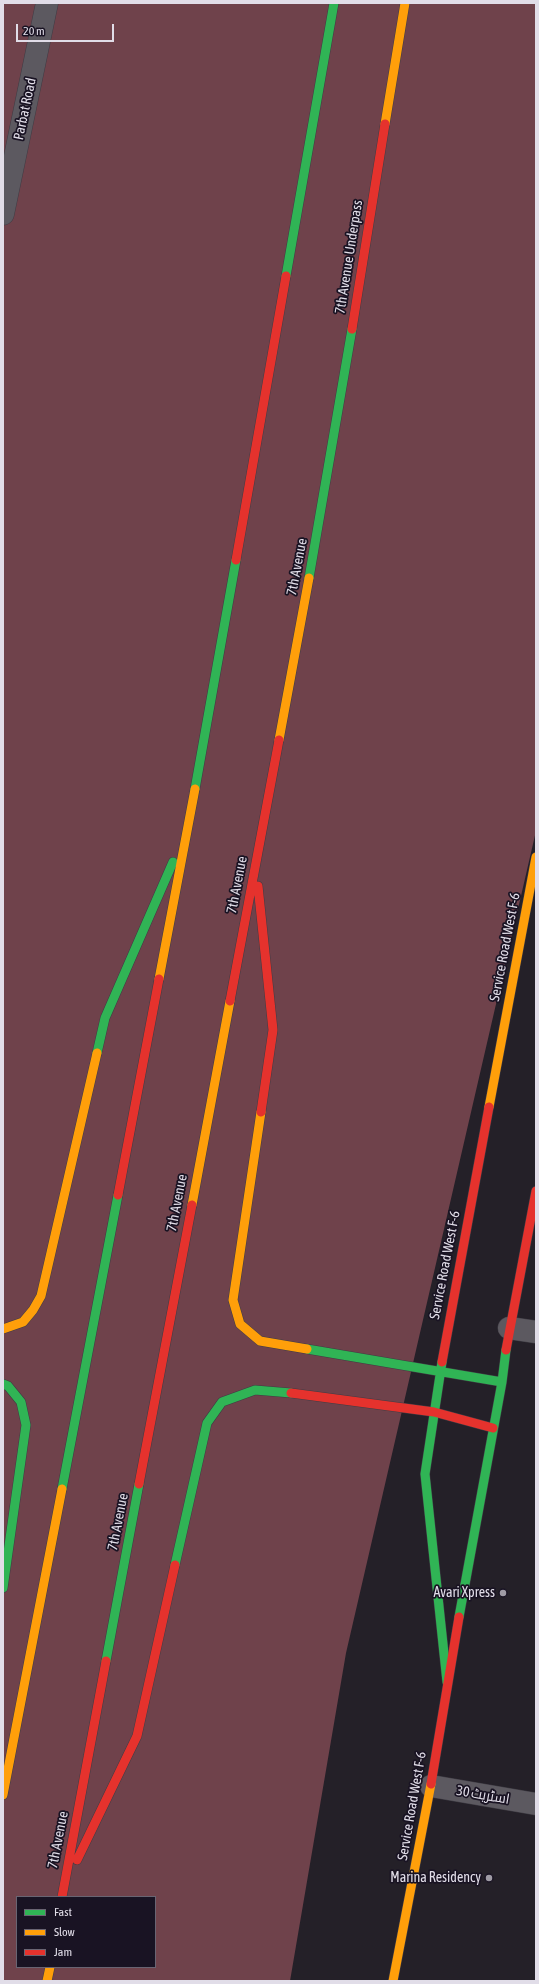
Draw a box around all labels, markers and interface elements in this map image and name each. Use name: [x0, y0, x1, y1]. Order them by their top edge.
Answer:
scale bar: [18, 16, 116, 42]
text: 20 m: [23, 24, 45, 38]
street label: Parbat Road: [10, 76, 40, 142]
street label: 7th Avenue Underpass: [332, 199, 366, 315]
street label: 7th Avenue: [283, 537, 311, 597]
street label: 7th Avenue: [223, 855, 251, 915]
street label: Service Road West F-6: [486, 891, 524, 1003]
street label: 7th Avenue: [163, 1173, 191, 1233]
street label: Service Road West F-6: [426, 1209, 464, 1321]
street label: 7th Avenue: [104, 1492, 132, 1552]
place label: Avari Xpress: [433, 1585, 495, 1601]
marker: Avari Xpress: [498, 1588, 508, 1598]
street label: Service Road West F-6: [394, 1750, 430, 1862]
street label: اسٹریٹ 30: [455, 1782, 511, 1808]
street label: 7th Avenue: [44, 1810, 72, 1870]
place label: Marina Residency: [390, 1870, 481, 1886]
marker: Marina Residency: [484, 1873, 494, 1883]
legend: [16, 1896, 156, 1968]
text: Fast: [54, 1905, 72, 1919]
text: Slow: [54, 1925, 75, 1939]
text: Jam: [54, 1945, 72, 1959]

